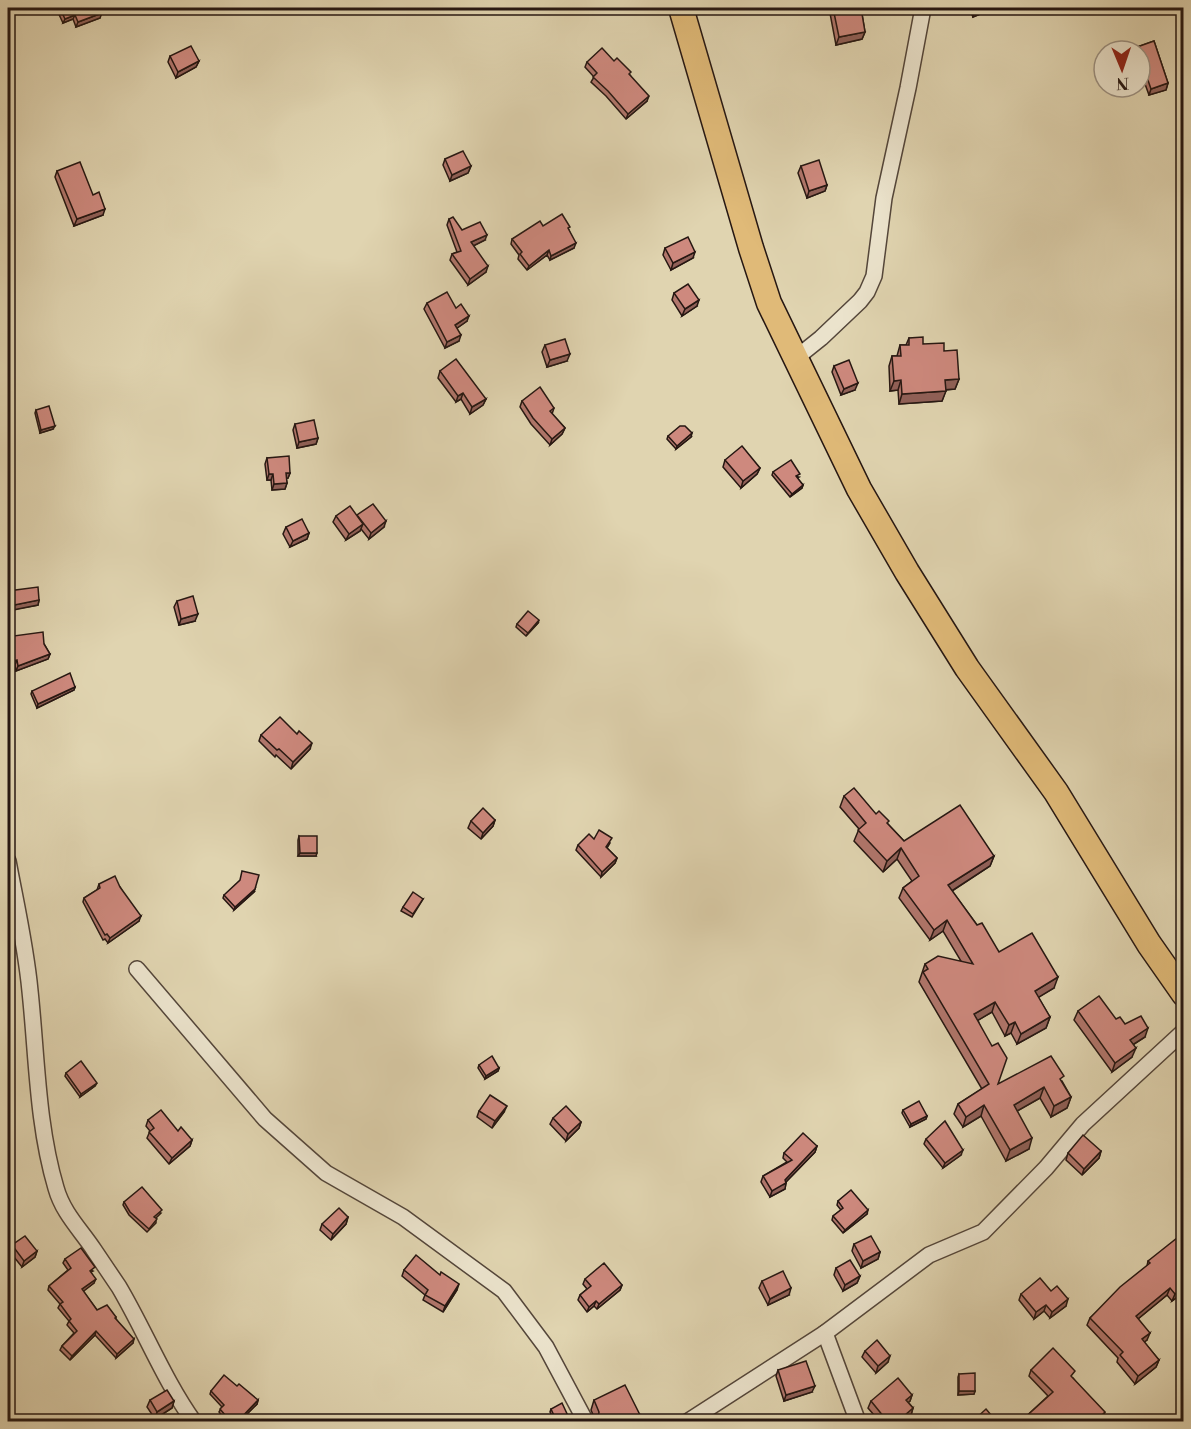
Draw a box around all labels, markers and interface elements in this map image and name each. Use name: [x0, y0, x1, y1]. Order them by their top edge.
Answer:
north arrow: [1092, 39, 1152, 99]
text: N: [1115, 73, 1129, 93]

